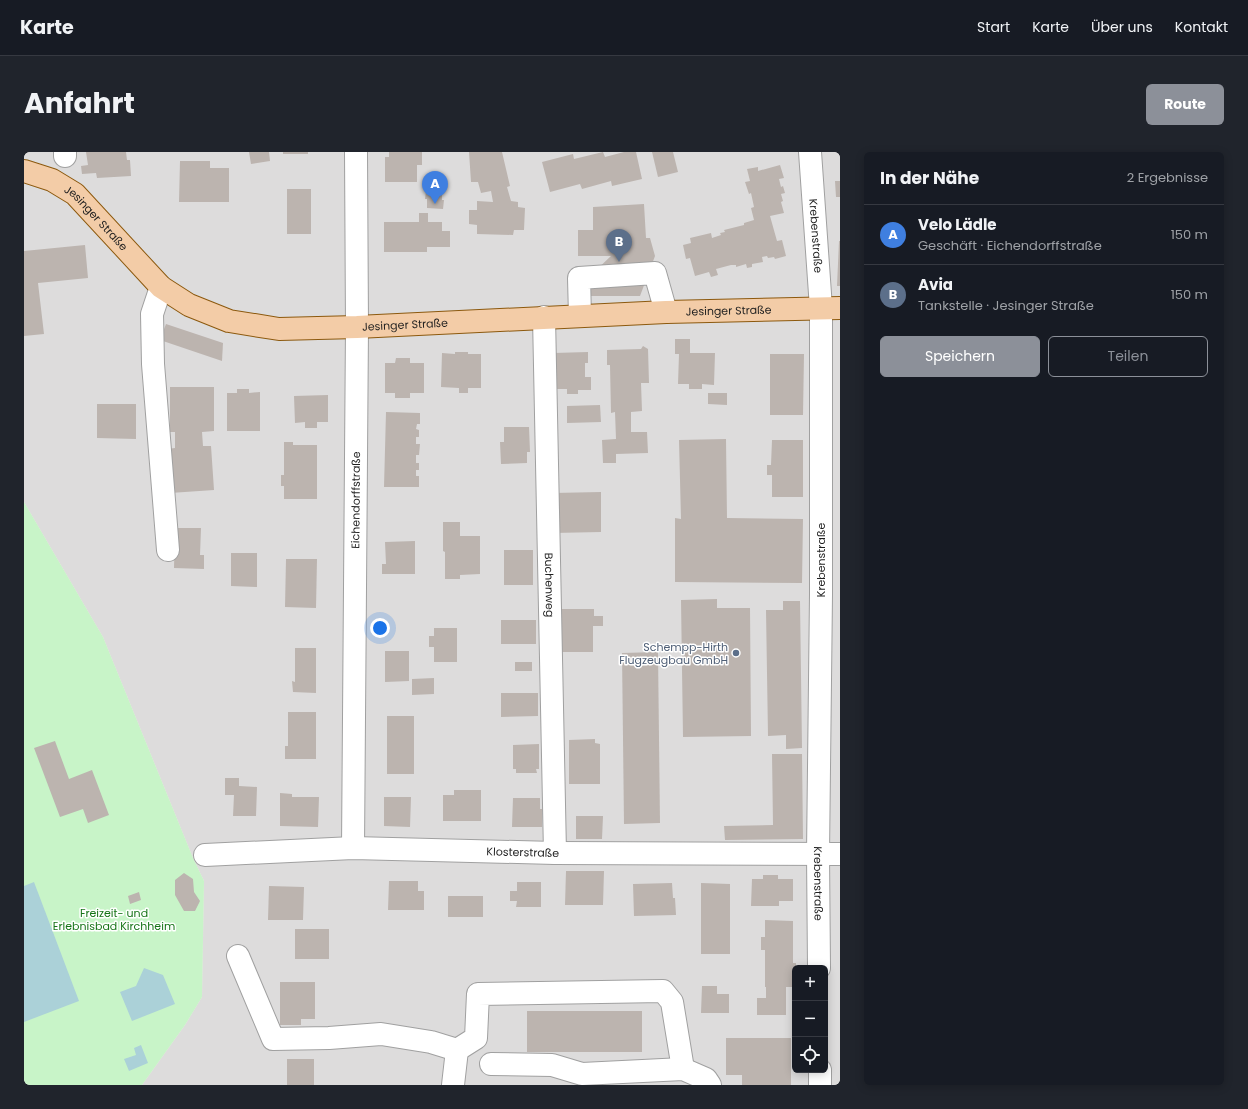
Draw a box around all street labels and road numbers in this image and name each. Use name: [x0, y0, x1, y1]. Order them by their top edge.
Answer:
street label: Jesinger Straße: [61, 181, 132, 254]
street label: Krebenstraße: [805, 198, 827, 274]
street label: Jesinger Straße: [685, 302, 772, 320]
street label: Jesinger Straße: [362, 315, 448, 335]
street label: Eichendorffstraße: [347, 451, 364, 549]
street label: Krebenstraße: [813, 523, 829, 597]
street label: Buchenweg: [541, 552, 558, 617]
street label: Klosterstraße: [486, 843, 559, 861]
street label: Krebenstraße: [810, 846, 827, 921]

